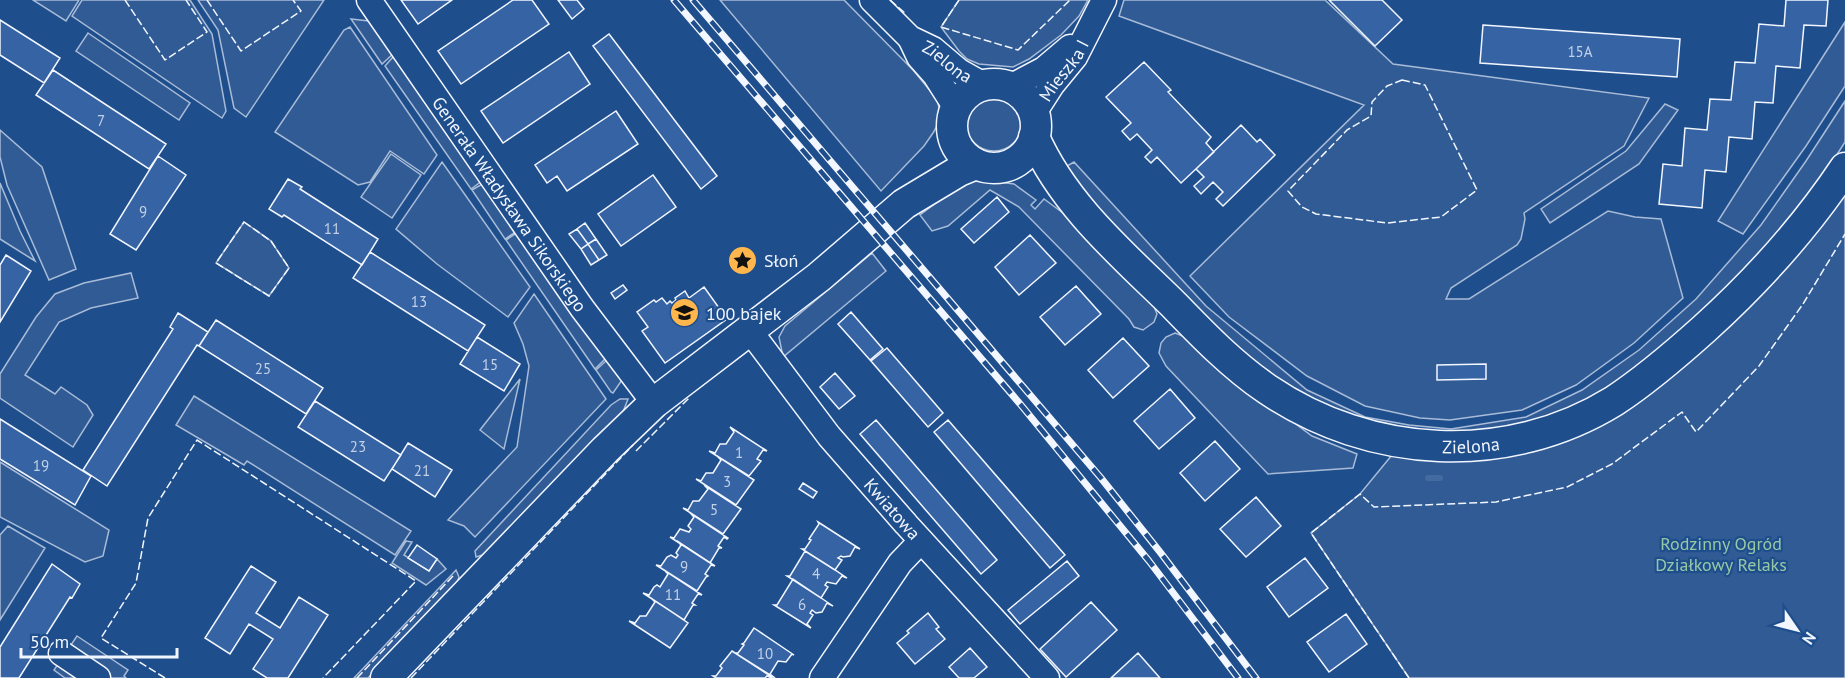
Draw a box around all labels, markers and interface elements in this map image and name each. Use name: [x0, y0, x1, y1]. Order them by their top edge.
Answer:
street label: Zielona: [919, 34, 976, 88]
street label: Mieszka I: [1033, 36, 1094, 106]
house number: 15A: [1567, 42, 1593, 61]
street label: Generała Władysława Sikorskiego: [428, 92, 593, 316]
house number: 7: [97, 111, 105, 130]
house number: 9: [139, 202, 147, 221]
house number: 11: [324, 219, 340, 238]
place icon: Słoń: [727, 244, 759, 276]
place label: Słoń: [764, 249, 798, 272]
house number: 13: [411, 292, 427, 311]
school or university icon: 100 bajek: [669, 297, 701, 329]
place label: 100 bajek: [706, 302, 782, 325]
house number: 15: [482, 355, 498, 374]
house number: 25: [255, 359, 271, 378]
street label: Zielona: [1442, 431, 1501, 458]
house number: 23: [350, 437, 366, 456]
house number: 1: [735, 443, 743, 462]
house number: 19: [33, 456, 49, 475]
house number: 21: [414, 461, 430, 480]
house number: 3: [723, 472, 731, 491]
street label: Kwiatowa: [859, 473, 926, 544]
house number: 5: [710, 500, 718, 519]
park label: Rodzinny Ogród Działkowy Relaks: [1655, 532, 1787, 576]
house number: 9: [680, 557, 688, 576]
house number: 4: [812, 564, 820, 583]
house number: 11: [665, 585, 681, 604]
house number: 6: [798, 595, 806, 614]
north arrow: [1767, 600, 1827, 660]
scale bar: [21, 621, 177, 659]
text: N: [1798, 629, 1820, 649]
text: 50 m: [30, 630, 69, 653]
house number: 10: [757, 644, 773, 663]

